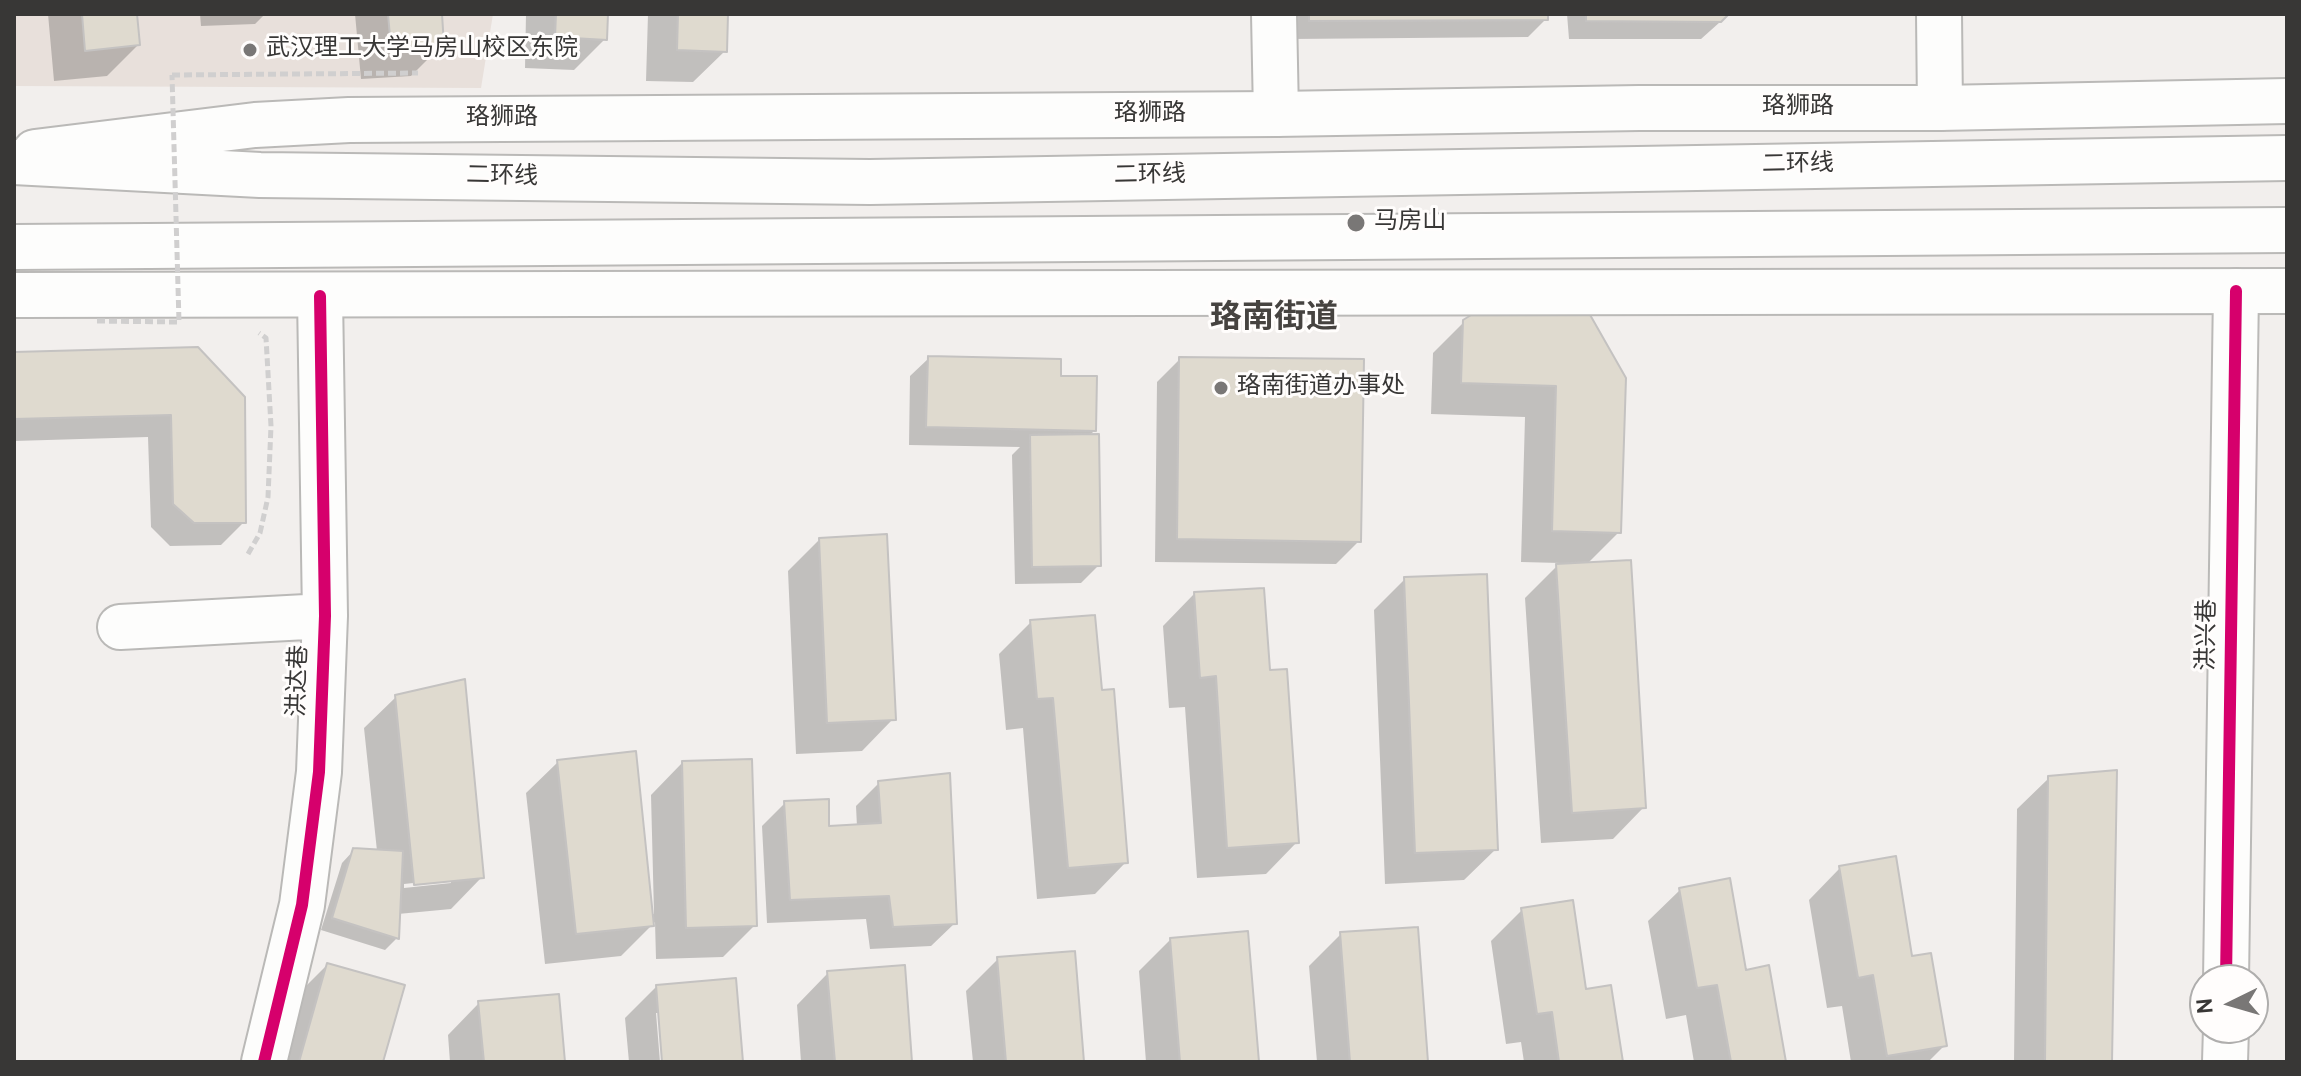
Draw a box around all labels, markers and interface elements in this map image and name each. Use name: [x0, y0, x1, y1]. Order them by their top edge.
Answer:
place label: 武汉理工大学马房山校区东院: [266, 36, 578, 64]
marker: 武汉理工大学马房山校区东院: [241, 41, 259, 59]
street label: 珞狮路: [1762, 94, 1834, 122]
street label: 珞狮路: [1114, 101, 1186, 129]
street label: 珞狮路: [466, 105, 538, 133]
street label: 二环线: [1762, 151, 1834, 181]
street label: 二环线: [1114, 162, 1186, 192]
street label: 二环线: [466, 163, 538, 193]
place label: 马房山: [1374, 209, 1446, 237]
marker: 马房山: [1345, 212, 1367, 234]
district label: 珞南街道: [1210, 302, 1338, 340]
place label: 珞南街道办事处: [1237, 374, 1405, 402]
marker: 珞南街道办事处: [1212, 379, 1230, 397]
street label: 洪兴巷: [2194, 599, 2224, 671]
street label: 洪达巷: [284, 645, 316, 717]
north arrow: [2189, 964, 2269, 1044]
text: N: [2192, 997, 2221, 1015]

